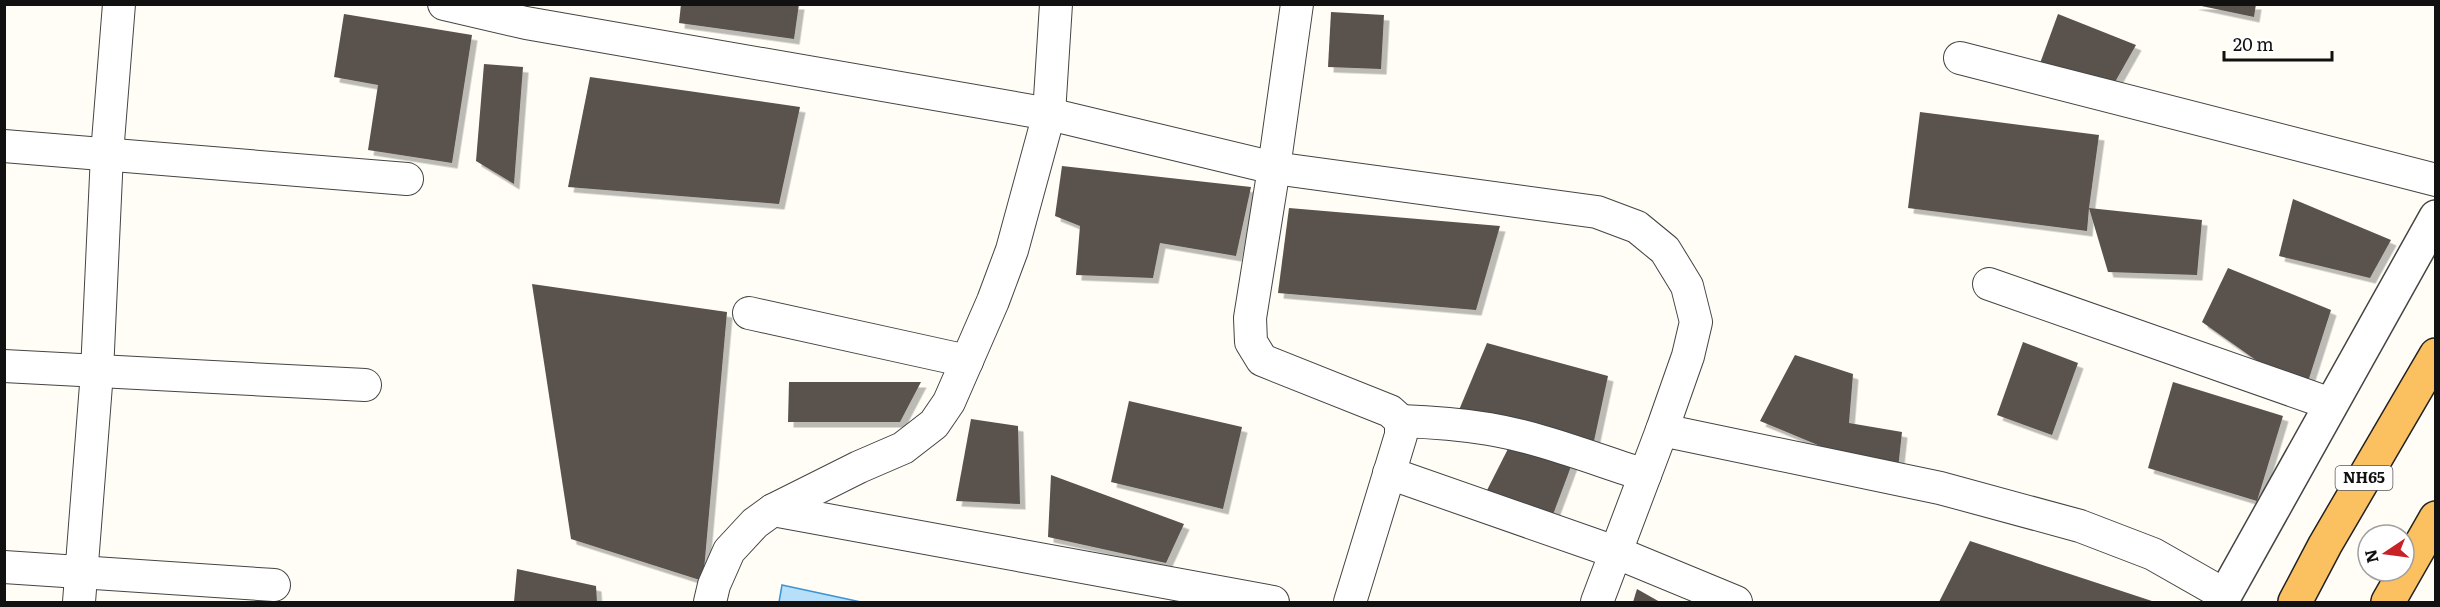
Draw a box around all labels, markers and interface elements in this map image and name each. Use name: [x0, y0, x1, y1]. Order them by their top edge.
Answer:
scale bar: [2224, 24, 2332, 62]
text: 20 m: [2233, 30, 2274, 57]
road number: NH65: [2336, 466, 2392, 490]
north arrow: [2356, 523, 2416, 583]
text: N: [2357, 547, 2384, 566]

